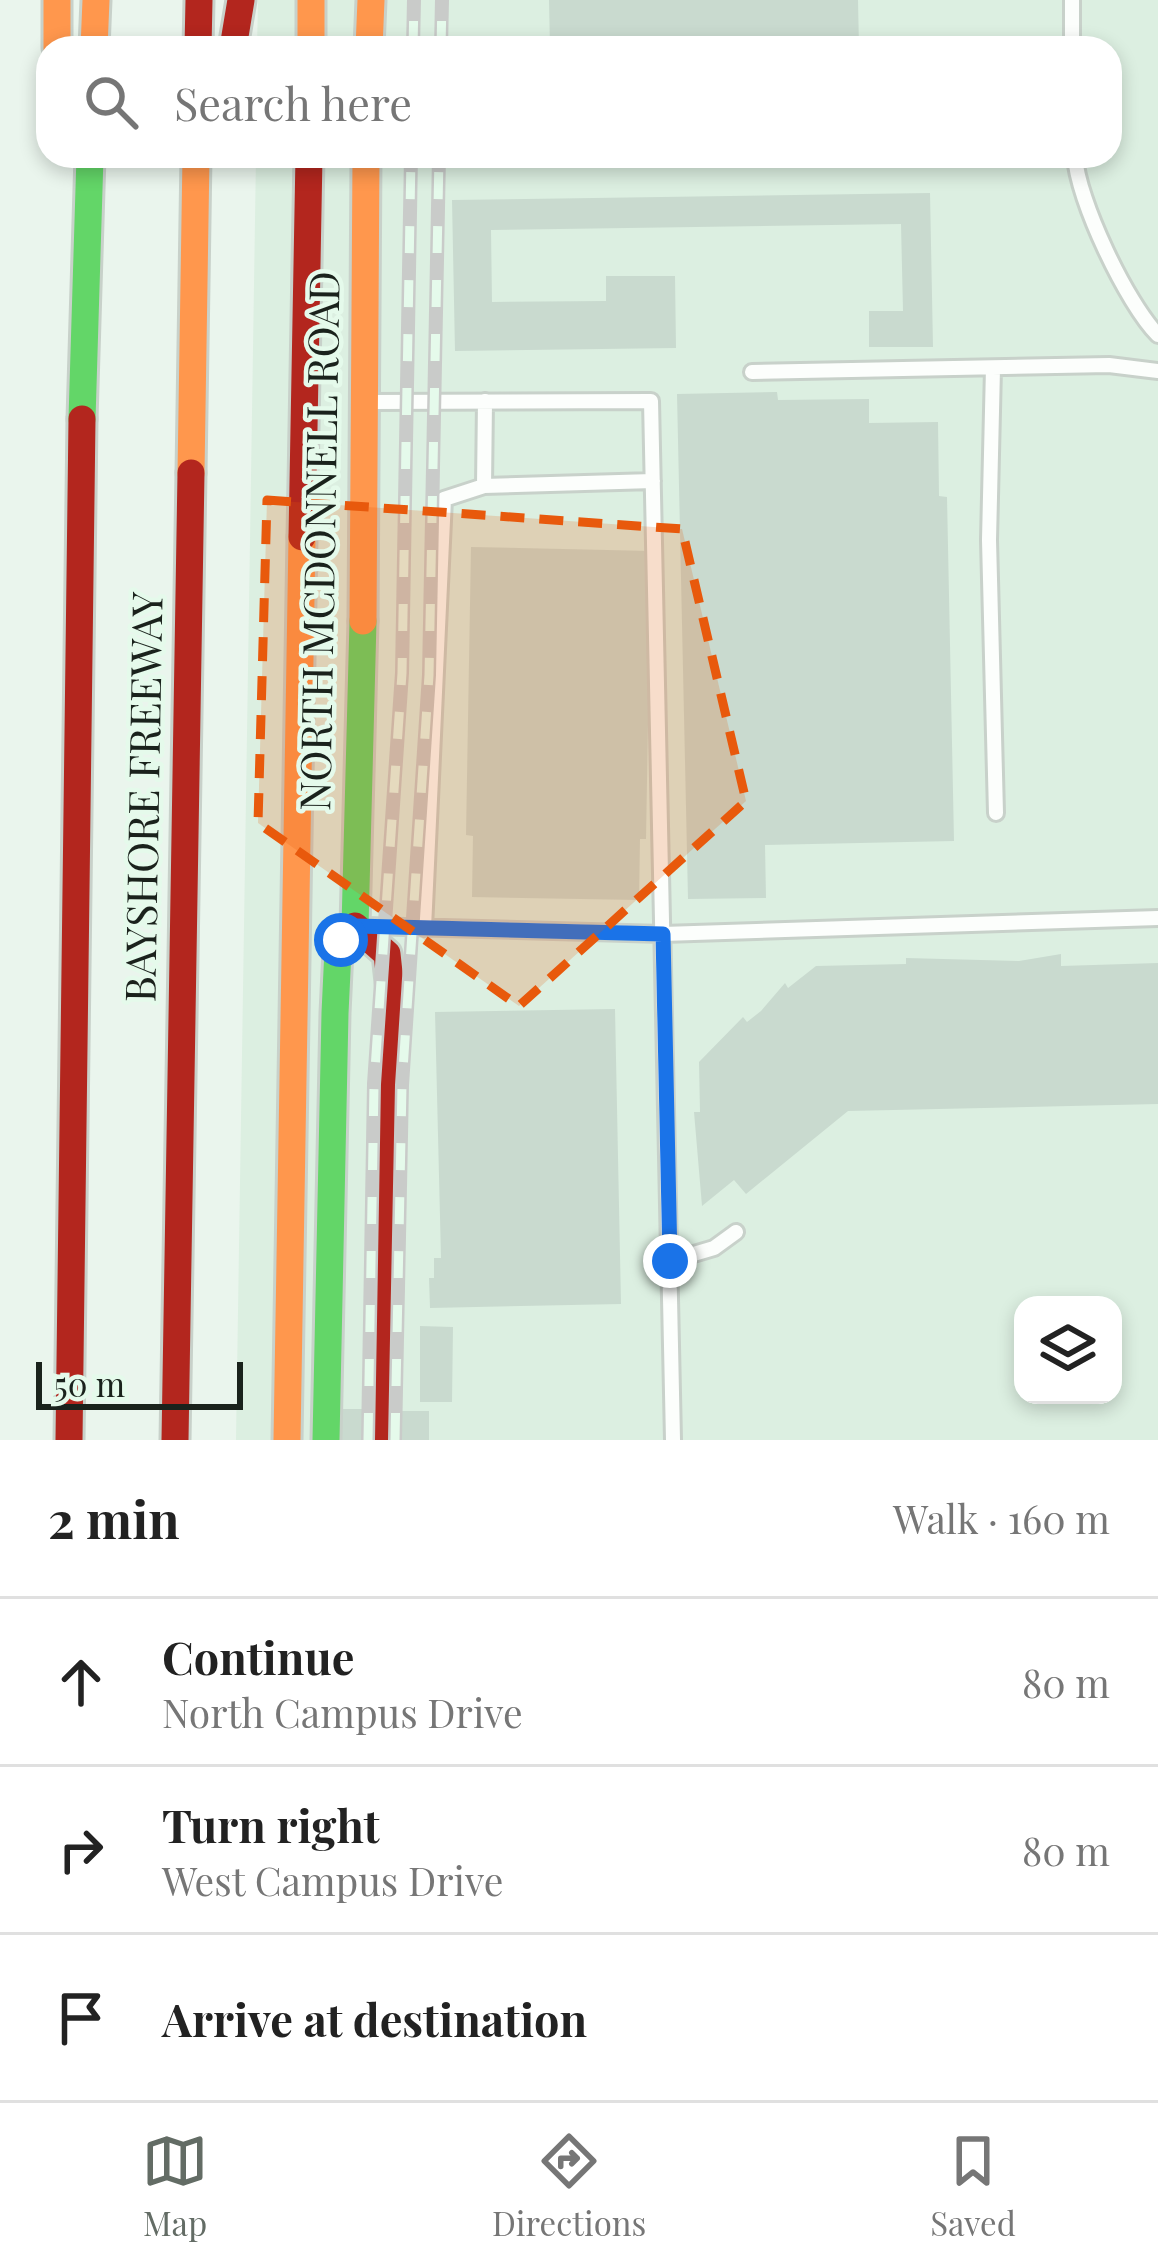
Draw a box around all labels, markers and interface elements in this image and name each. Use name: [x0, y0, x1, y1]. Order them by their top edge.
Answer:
search box: [36, 36, 1122, 168]
icon: search: [78, 69, 144, 135]
text: Search here: [174, 72, 412, 132]
street label: NORTH MCDONNELL ROAD: [285, 270, 351, 811]
street label: BAYSHORE FREEWAY: [110, 591, 174, 1003]
route start: [314, 913, 368, 967]
route end: [643, 1234, 697, 1288]
map controls: [1014, 1296, 1122, 1404]
button: layers: [1014, 1296, 1122, 1404]
scale bar: [36, 1356, 243, 1409]
text: 50 m: [54, 1361, 125, 1405]
text: 2 min: [48, 1484, 180, 1552]
text: Walk · 160 m: [893, 1492, 1110, 1544]
text: Continue: [162, 1626, 354, 1686]
icon: ahead: [48, 1649, 114, 1715]
text: 80 m: [1022, 1656, 1110, 1708]
text: North Campus Drive: [162, 1686, 523, 1738]
text: Turn right: [162, 1794, 380, 1854]
icon: right: [48, 1817, 114, 1883]
text: 80 m: [1022, 1824, 1110, 1876]
text: West Campus Drive: [162, 1854, 503, 1906]
icon: arrive: [48, 1985, 114, 2051]
text: Arrive at destination: [162, 1988, 587, 2048]
tab: Map: [142, 2128, 208, 2244]
tab: Directions: [492, 2128, 646, 2244]
tab: Saved: [930, 2128, 1016, 2244]

